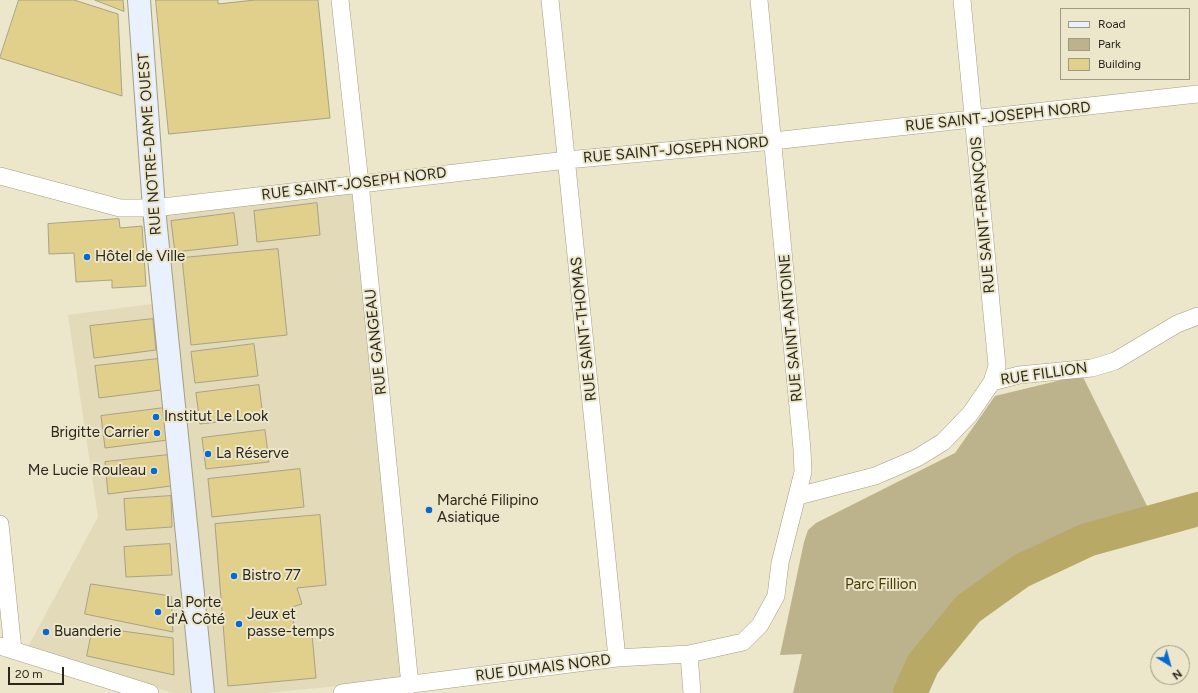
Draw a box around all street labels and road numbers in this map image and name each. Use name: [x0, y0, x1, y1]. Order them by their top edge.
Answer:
street label: RUE NOTRE-DAME OUEST: [135, 52, 165, 236]
street label: RUE SAINT-JOSEPH NORD: [904, 98, 1092, 136]
street label: RUE SAINT-JOSEPH NORD: [582, 133, 770, 167]
street label: RUE SAINT-FRANÇOIS: [967, 136, 999, 294]
street label: RUE SAINT-JOSEPH NORD: [260, 164, 448, 204]
street label: RUE SAINT-ANTOINE: [776, 253, 806, 403]
street label: RUE SAINT-THOMAS: [567, 256, 601, 402]
street label: RUE GANGEAU: [361, 288, 391, 396]
street label: RUE FILLION: [999, 359, 1089, 389]
street label: RUE DUMAIS NORD: [474, 651, 612, 685]

